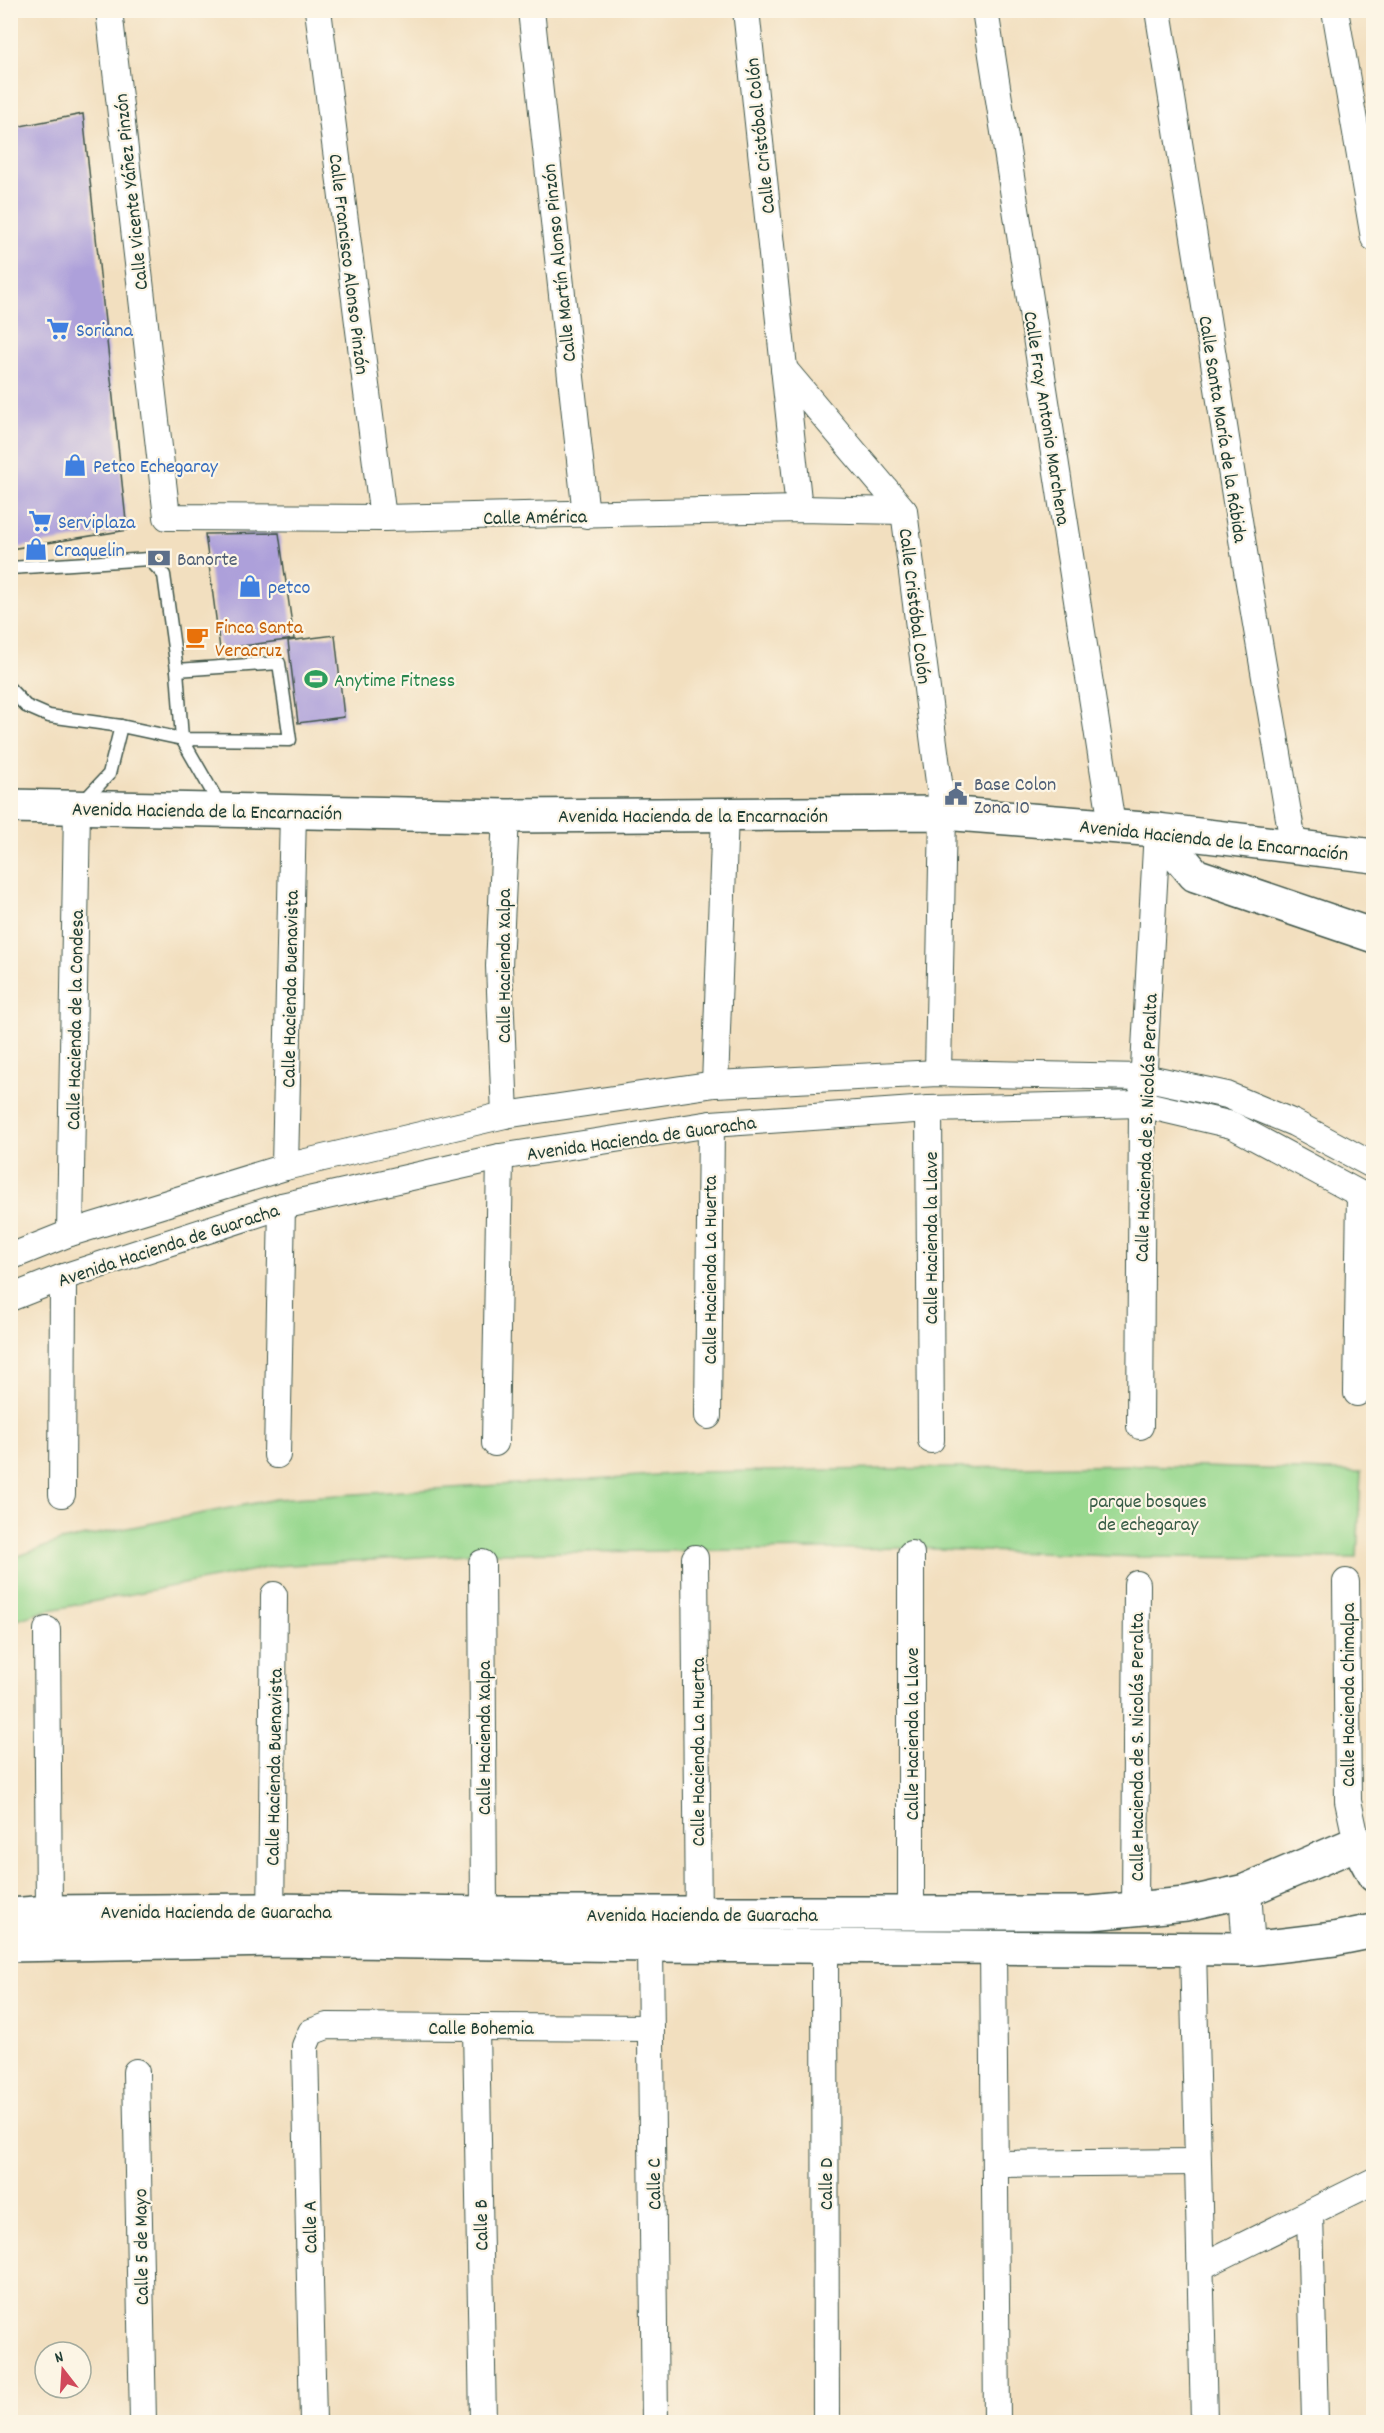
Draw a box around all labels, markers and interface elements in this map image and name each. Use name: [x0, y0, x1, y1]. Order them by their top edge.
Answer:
street label: Calle Cristóbal Colón: [740, 56, 784, 215]
street label: Calle Vicente Yáñez Pinzón: [109, 92, 157, 291]
street label: Calle Francisco Alonso Pinzón: [320, 152, 374, 376]
street label: Calle Martín Alonso Pinzón: [537, 162, 585, 363]
street label: Calle Fray Antonio Marchena: [1014, 309, 1076, 528]
street label: Calle Santa María de la Rábida: [1189, 314, 1253, 546]
supermarket icon: Soriana: [45, 316, 71, 342]
place label: Soriana: [76, 318, 133, 346]
shop icon: Petco Echegaray: [62, 452, 88, 478]
place label: Petco Echegaray: [93, 454, 219, 482]
street label: Calle América: [483, 504, 588, 534]
supermarket icon: Serviplaza: [27, 508, 53, 534]
place label: Serviplaza: [58, 510, 136, 538]
street label: Calle Cristóbal Colón: [890, 527, 936, 686]
shop icon: Craquelin: [23, 536, 49, 562]
place label: Craquelin: [54, 538, 125, 566]
bank icon: Banorte: [146, 545, 172, 571]
place label: Banorte: [177, 547, 238, 575]
shop icon: petco: [237, 573, 263, 599]
place label: petco: [268, 575, 310, 603]
place label: Finca Santa Veracruz: [215, 615, 304, 666]
cafe icon: Finca Santa Veracruz: [184, 624, 210, 650]
sports icon: Anytime Fitness: [303, 666, 329, 692]
place label: Anytime Fitness: [334, 668, 455, 696]
place label: Base Colon Zona 10: [974, 772, 1056, 823]
public building icon: Base Colon Zona 10: [943, 781, 969, 807]
street label: Avenida Hacienda de la Encarnación: [72, 797, 342, 829]
street label: Avenida Hacienda de la Encarnación: [558, 804, 828, 832]
street label: Avenida Hacienda de la Encarnación: [1078, 814, 1349, 870]
street label: Calle Hacienda Xalpa: [492, 888, 520, 1043]
street label: Calle Hacienda Buenavista: [276, 889, 308, 1088]
street label: Calle Hacienda de la Condesa: [61, 909, 93, 1130]
street label: Calle Hacienda de S. Nicolás Peralta: [1129, 993, 1167, 1263]
street label: Avenida Hacienda de Guaracha: [525, 1110, 758, 1170]
street label: Calle Hacienda la Llave: [919, 1151, 947, 1325]
street label: Calle Hacienda La Huerta: [698, 1175, 726, 1364]
street label: Avenida Hacienda de Guaracha: [55, 1198, 284, 1296]
park label: parque bosques de echegaray: [1089, 1489, 1207, 1540]
street label: Calle Hacienda Chimalpa: [1336, 1602, 1364, 1787]
street label: Calle Hacienda de S. Nicolás Peralta: [1125, 1612, 1153, 1881]
street label: Calle Hacienda la Llave: [900, 1647, 928, 1821]
street label: Calle Hacienda La Huerta: [686, 1657, 714, 1846]
street label: Calle Hacienda Xalpa: [472, 1660, 500, 1815]
street label: Calle Hacienda Buenavista: [260, 1667, 292, 1866]
street label: Avenida Hacienda de Guaracha: [100, 1900, 332, 1928]
street label: Avenida Hacienda de Guaracha: [586, 1903, 818, 1931]
street label: Calle Bohemia: [428, 2016, 534, 2044]
street label: Calle C: [642, 2158, 670, 2210]
street label: Calle D: [814, 2158, 842, 2210]
street label: Calle 5 de Mayo: [128, 2188, 158, 2306]
street label: Calle B: [469, 2199, 497, 2251]
street label: Calle A: [298, 2200, 326, 2254]
north arrow: [33, 2340, 93, 2400]
text: N: [52, 2346, 67, 2370]

